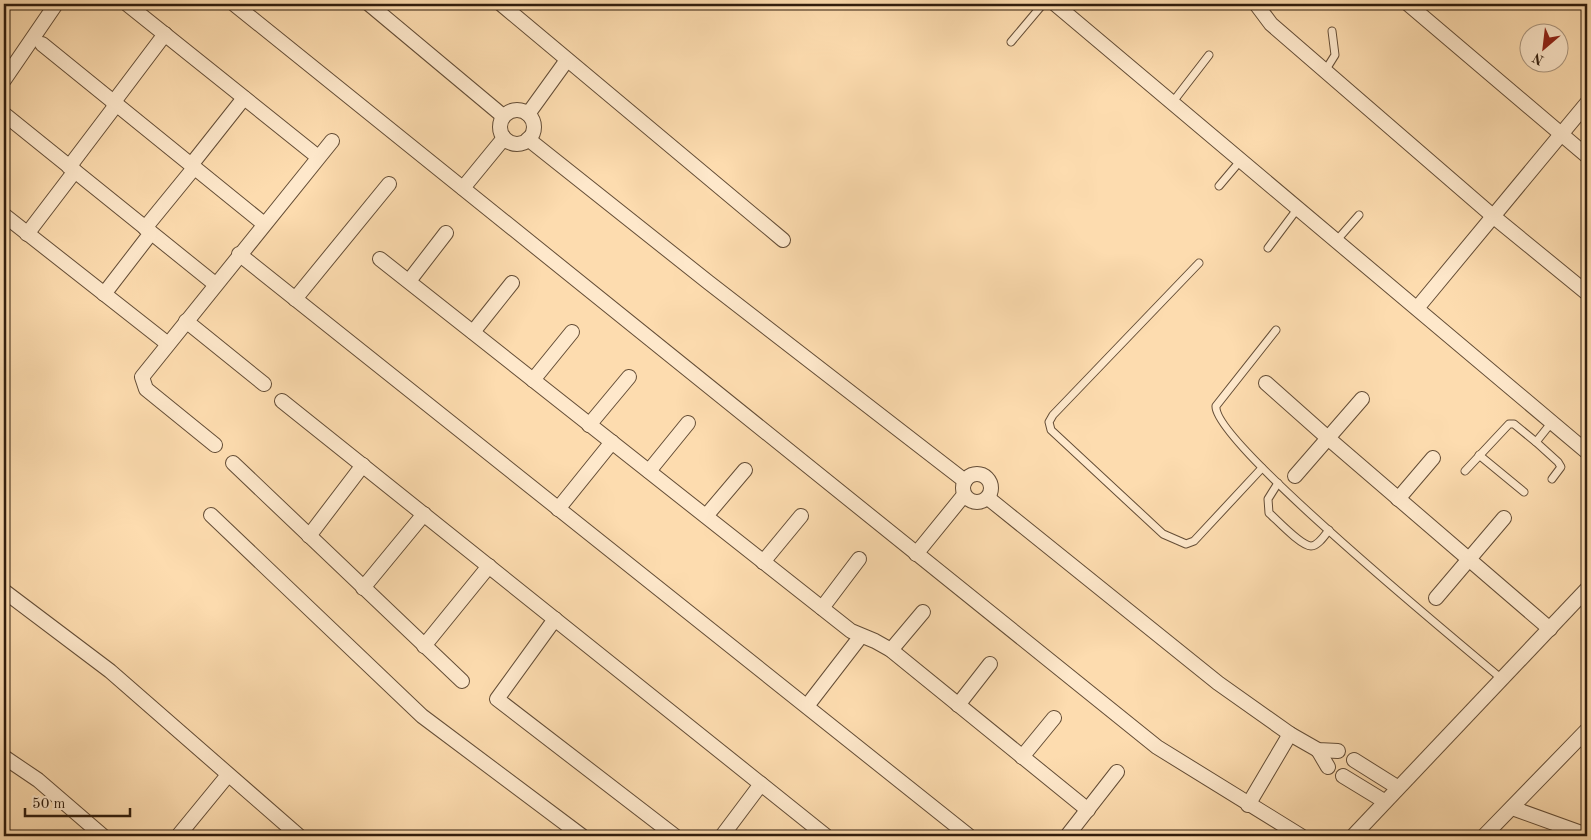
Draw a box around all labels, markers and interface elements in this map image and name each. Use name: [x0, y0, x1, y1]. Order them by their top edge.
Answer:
north arrow: [1518, 22, 1568, 72]
text: N: [1530, 50, 1546, 67]
scale bar: [25, 785, 130, 817]
text: 50 m: [32, 797, 66, 812]

